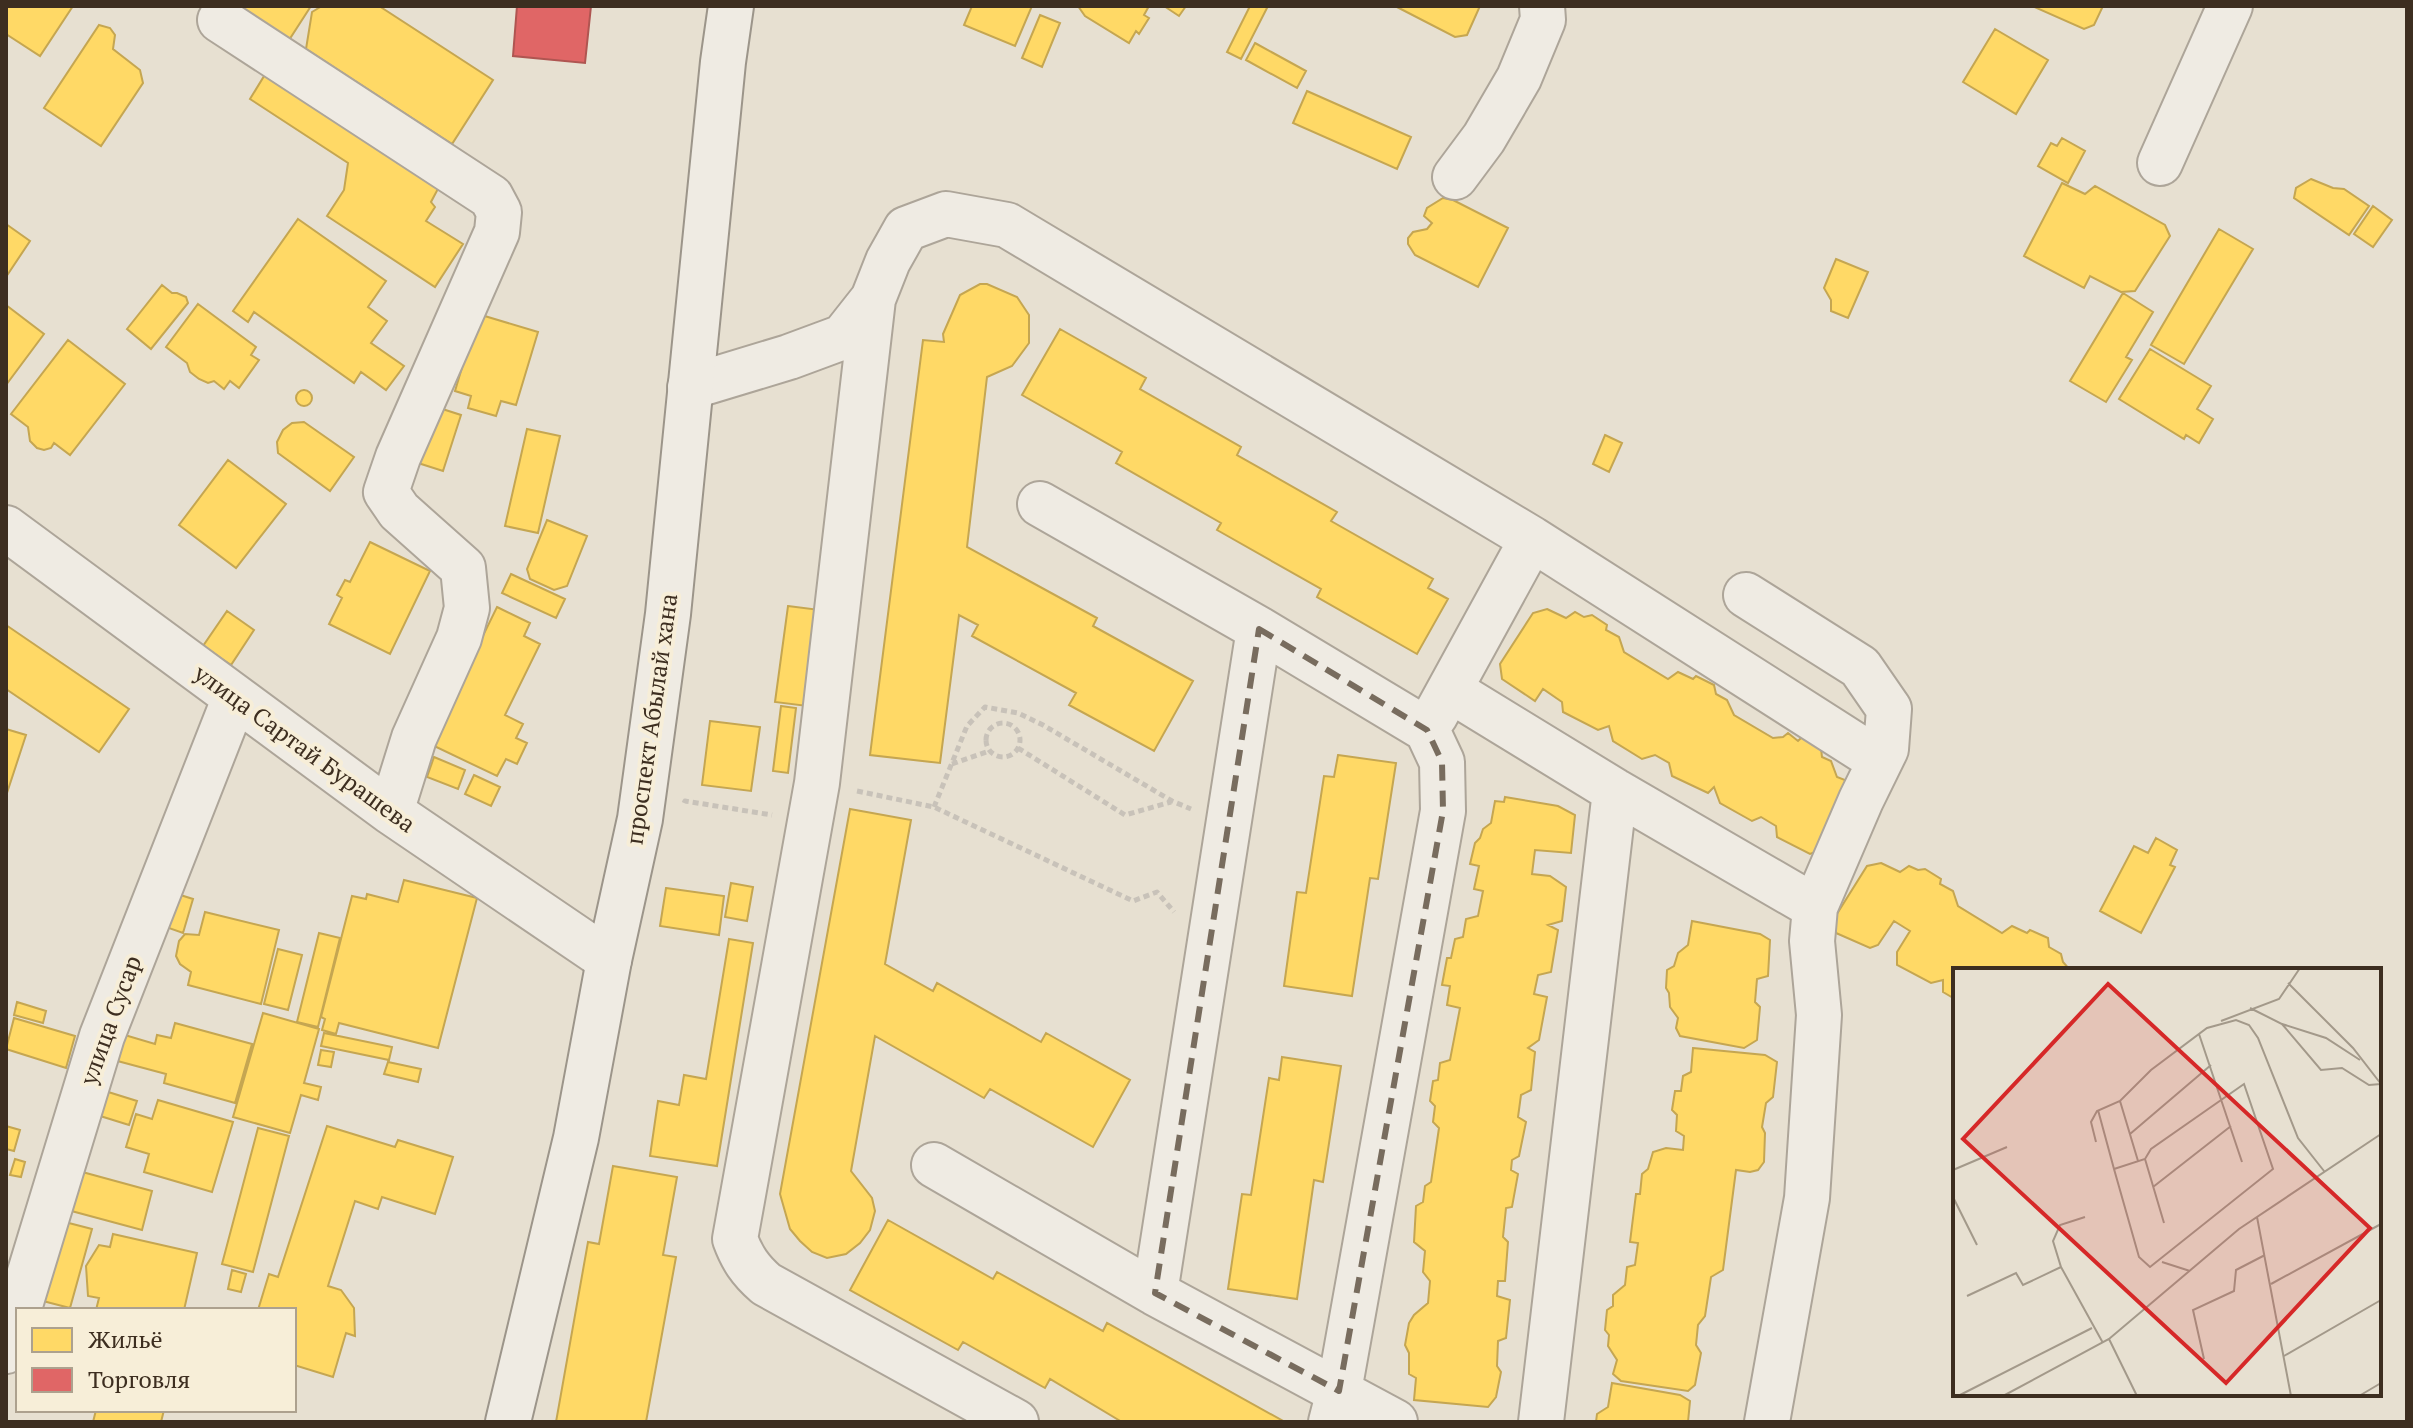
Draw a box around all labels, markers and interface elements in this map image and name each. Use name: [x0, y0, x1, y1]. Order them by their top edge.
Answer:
street label: проспект Абылай хана: [618, 591, 684, 847]
street label: улица Сартай Бурашева: [187, 656, 422, 839]
street label: улица Сусар: [71, 951, 148, 1090]
inset map: [1953, 968, 2381, 1396]
legend: [16, 1308, 296, 1412]
text: Жильё: [88, 1323, 162, 1355]
text: Торговля: [88, 1363, 190, 1395]

